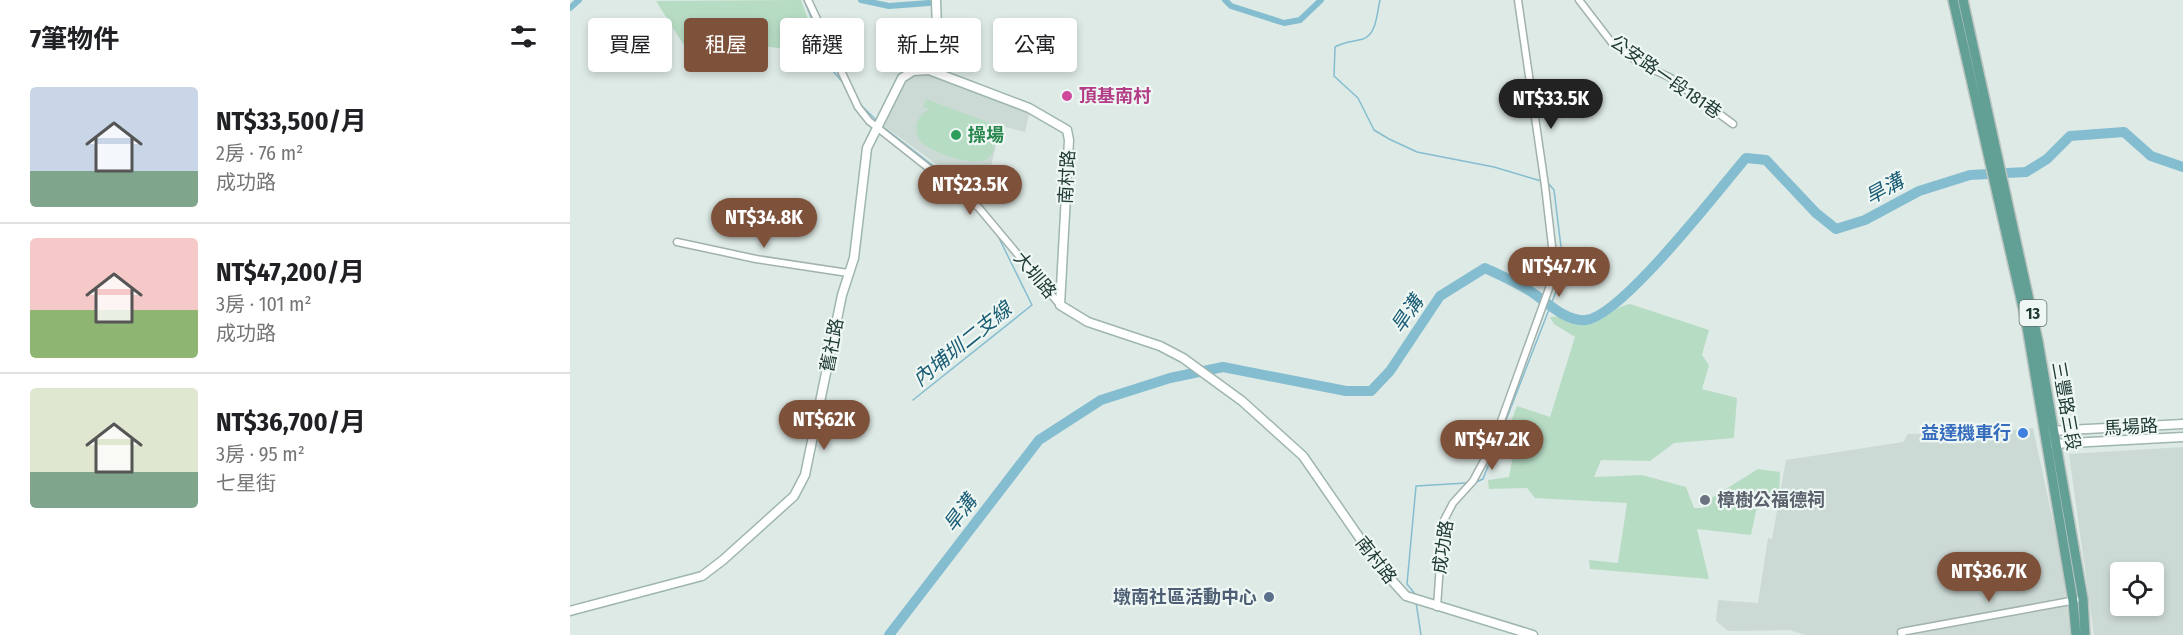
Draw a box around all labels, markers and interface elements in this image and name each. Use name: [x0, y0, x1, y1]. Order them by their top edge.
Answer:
chip: 買屋: [588, 18, 672, 72]
chip: 租屋: [684, 18, 768, 72]
chip: 篩選: [780, 18, 864, 72]
chip: 新上架: [876, 18, 981, 72]
chip: 公寓: [993, 18, 1077, 72]
icon: filters: [507, 20, 540, 53]
text: 7筆物件: [30, 24, 119, 55]
street label: 公安路一段181巷: [1606, 31, 1726, 123]
pin: NT$33.5K: [1489, 79, 1613, 130]
place label: 頂基南村: [1079, 85, 1151, 107]
text: NT$33.5K: [1513, 86, 1589, 110]
marker: 頂基南村: [1060, 89, 1074, 103]
text: NT$33,500/月: [216, 106, 367, 137]
icon: home: [78, 111, 150, 183]
place label: 操場: [968, 124, 1004, 146]
marker: 操場: [949, 128, 963, 142]
text: 2房 · 76 m²: [216, 141, 303, 165]
street label: 南村路: [1055, 149, 1079, 205]
pin: NT$23.5K: [908, 165, 1032, 216]
water label: 旱溝: [1861, 167, 1910, 209]
text: 成功路: [216, 170, 276, 194]
text: NT$23.5K: [932, 172, 1008, 196]
pin: NT$34.8K: [702, 198, 826, 249]
text: NT$34.8K: [725, 205, 803, 229]
street label: 大圳路: [1009, 247, 1061, 303]
pin: NT$47.7K: [1497, 247, 1621, 298]
text: NT$47.7K: [1522, 254, 1596, 278]
text: NT$47,200/月: [216, 257, 365, 288]
icon: home: [78, 262, 150, 334]
water label: 旱溝: [1386, 288, 1430, 337]
text: 3房 · 101 m²: [216, 292, 311, 316]
water label: 內埔圳二支線: [908, 296, 1018, 391]
road number: 13: [2020, 300, 2046, 326]
street label: 舊社路: [816, 316, 848, 374]
text: 成功路: [216, 321, 276, 345]
street label: 三豐路三段: [2047, 360, 2085, 452]
pin: NT$62K: [775, 400, 873, 451]
text: NT$36,700/月: [216, 407, 366, 438]
text: NT$62K: [793, 407, 855, 431]
icon: home: [78, 412, 150, 484]
street label: 馬場路: [2103, 415, 2159, 439]
pin: NT$47.2K: [1430, 420, 1554, 471]
place label: 益達機車行: [1921, 422, 2011, 444]
marker: 益達機車行: [2016, 426, 2030, 440]
text: NT$47.2K: [1454, 427, 1530, 451]
text: 3房 · 95 m²: [216, 442, 305, 466]
text: 七星街: [216, 471, 276, 495]
water label: 旱溝: [938, 487, 983, 536]
place label: 樟樹公福德祠: [1717, 489, 1825, 511]
marker: 樟樹公福德祠: [1698, 493, 1712, 507]
street label: 成功路: [1428, 519, 1458, 575]
street label: 南村路: [1351, 532, 1401, 588]
pin: NT$36.7K: [1927, 552, 2051, 603]
text: NT$36.7K: [1951, 559, 2027, 583]
map controls: [2110, 562, 2164, 616]
button: locate: [2110, 562, 2164, 616]
place label: 墩南社區活動中心: [1113, 586, 1257, 608]
marker: 墩南社區活動中心: [1262, 590, 1276, 604]

